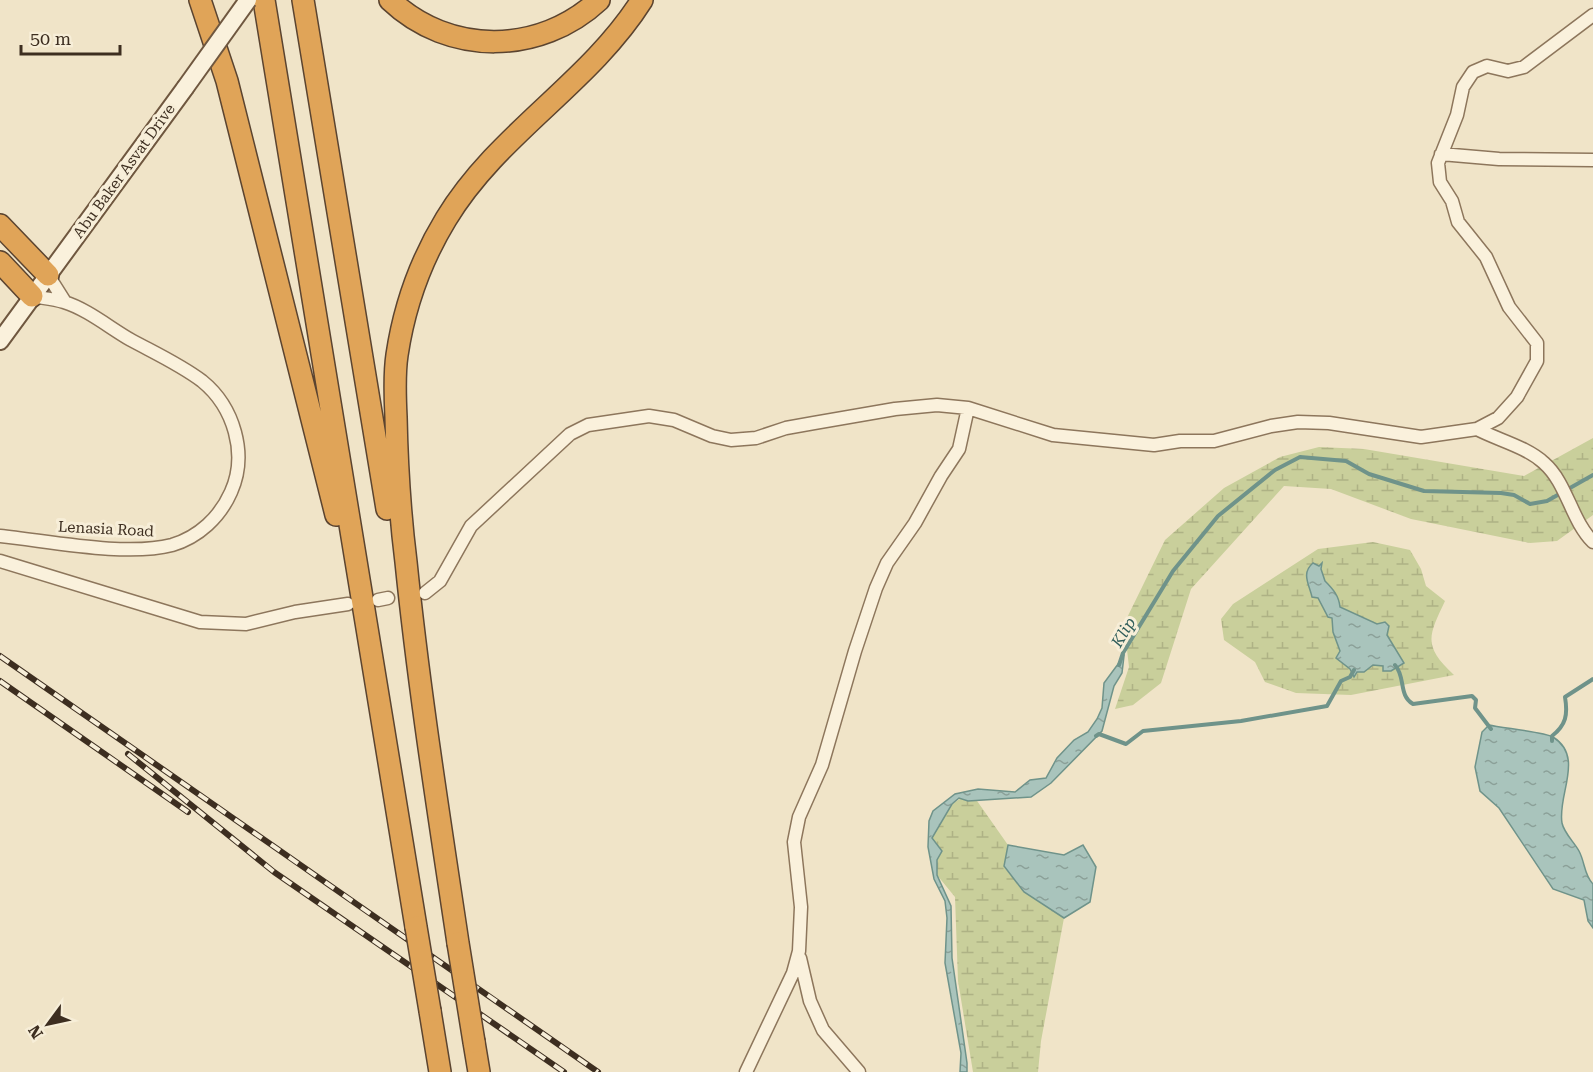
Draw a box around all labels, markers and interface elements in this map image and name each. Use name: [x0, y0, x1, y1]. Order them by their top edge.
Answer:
scale bar: [21, 18, 120, 56]
text: 50 m: [30, 28, 71, 49]
street label: Abu Baker Asvat Drive: [69, 100, 179, 242]
street label: Lenasia Road: [58, 517, 155, 541]
water label: Klip: [1107, 614, 1140, 651]
north arrow: [18, 994, 78, 1054]
text: N: [25, 1022, 47, 1042]

